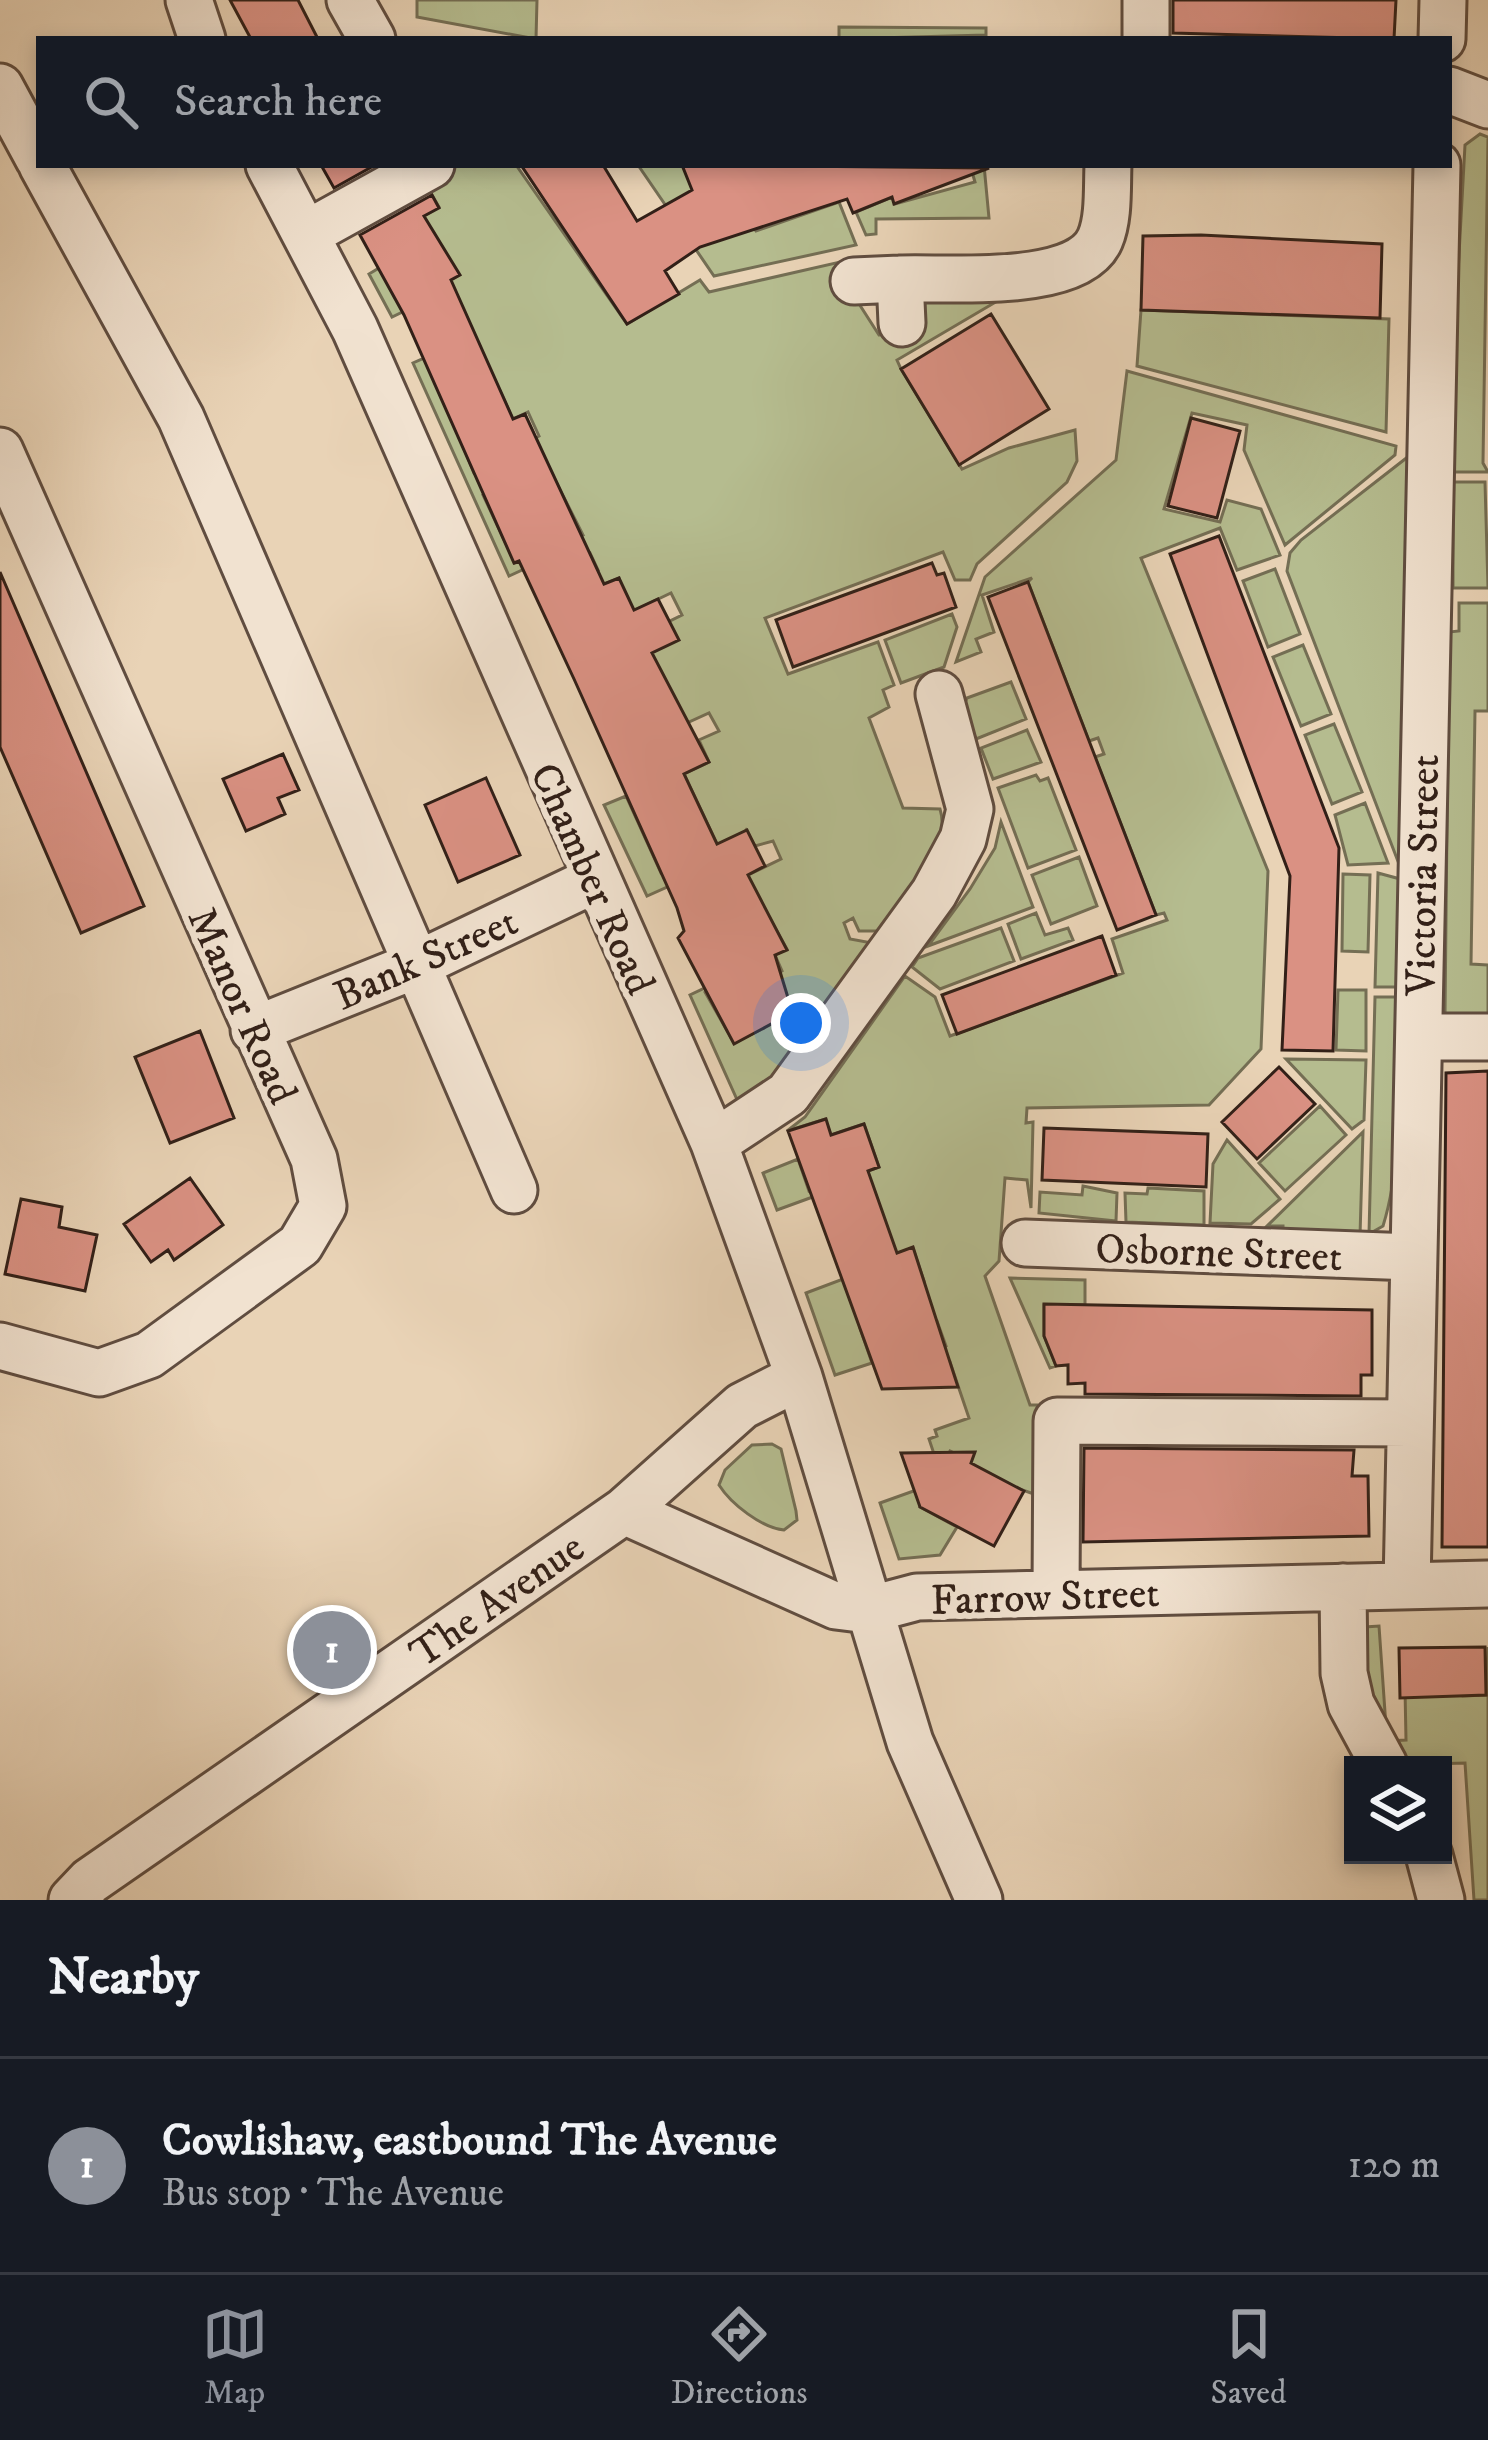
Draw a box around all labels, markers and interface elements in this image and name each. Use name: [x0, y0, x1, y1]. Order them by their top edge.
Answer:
search box: [36, 36, 1452, 168]
icon: search: [78, 69, 144, 135]
text: Search here: [174, 74, 382, 130]
street label: Victoria Street: [1396, 754, 1452, 997]
street label: Chamber Road: [517, 755, 665, 1003]
street label: Bank Street: [326, 896, 526, 1023]
street label: Manor Road: [175, 900, 308, 1113]
your location: [771, 993, 831, 1053]
street label: Osborne Street: [1095, 1224, 1343, 1284]
street label: The Avenue: [400, 1522, 595, 1680]
street label: Farrow Street: [930, 1568, 1161, 1628]
pin: 1: [293, 1605, 371, 1695]
map controls: [1344, 1756, 1452, 1864]
button: layers: [1344, 1756, 1452, 1864]
text: Nearby: [48, 1946, 199, 2010]
text: Cowlishaw, eastbound The Avenue: [162, 2113, 777, 2169]
text: 1: [80, 2141, 94, 2190]
text: 120 m: [1348, 2141, 1440, 2190]
text: Bus stop · The Avenue: [162, 2169, 504, 2218]
tab: Map: [202, 2301, 268, 2414]
tab: Directions: [671, 2301, 807, 2414]
tab: Saved: [1211, 2301, 1286, 2414]

